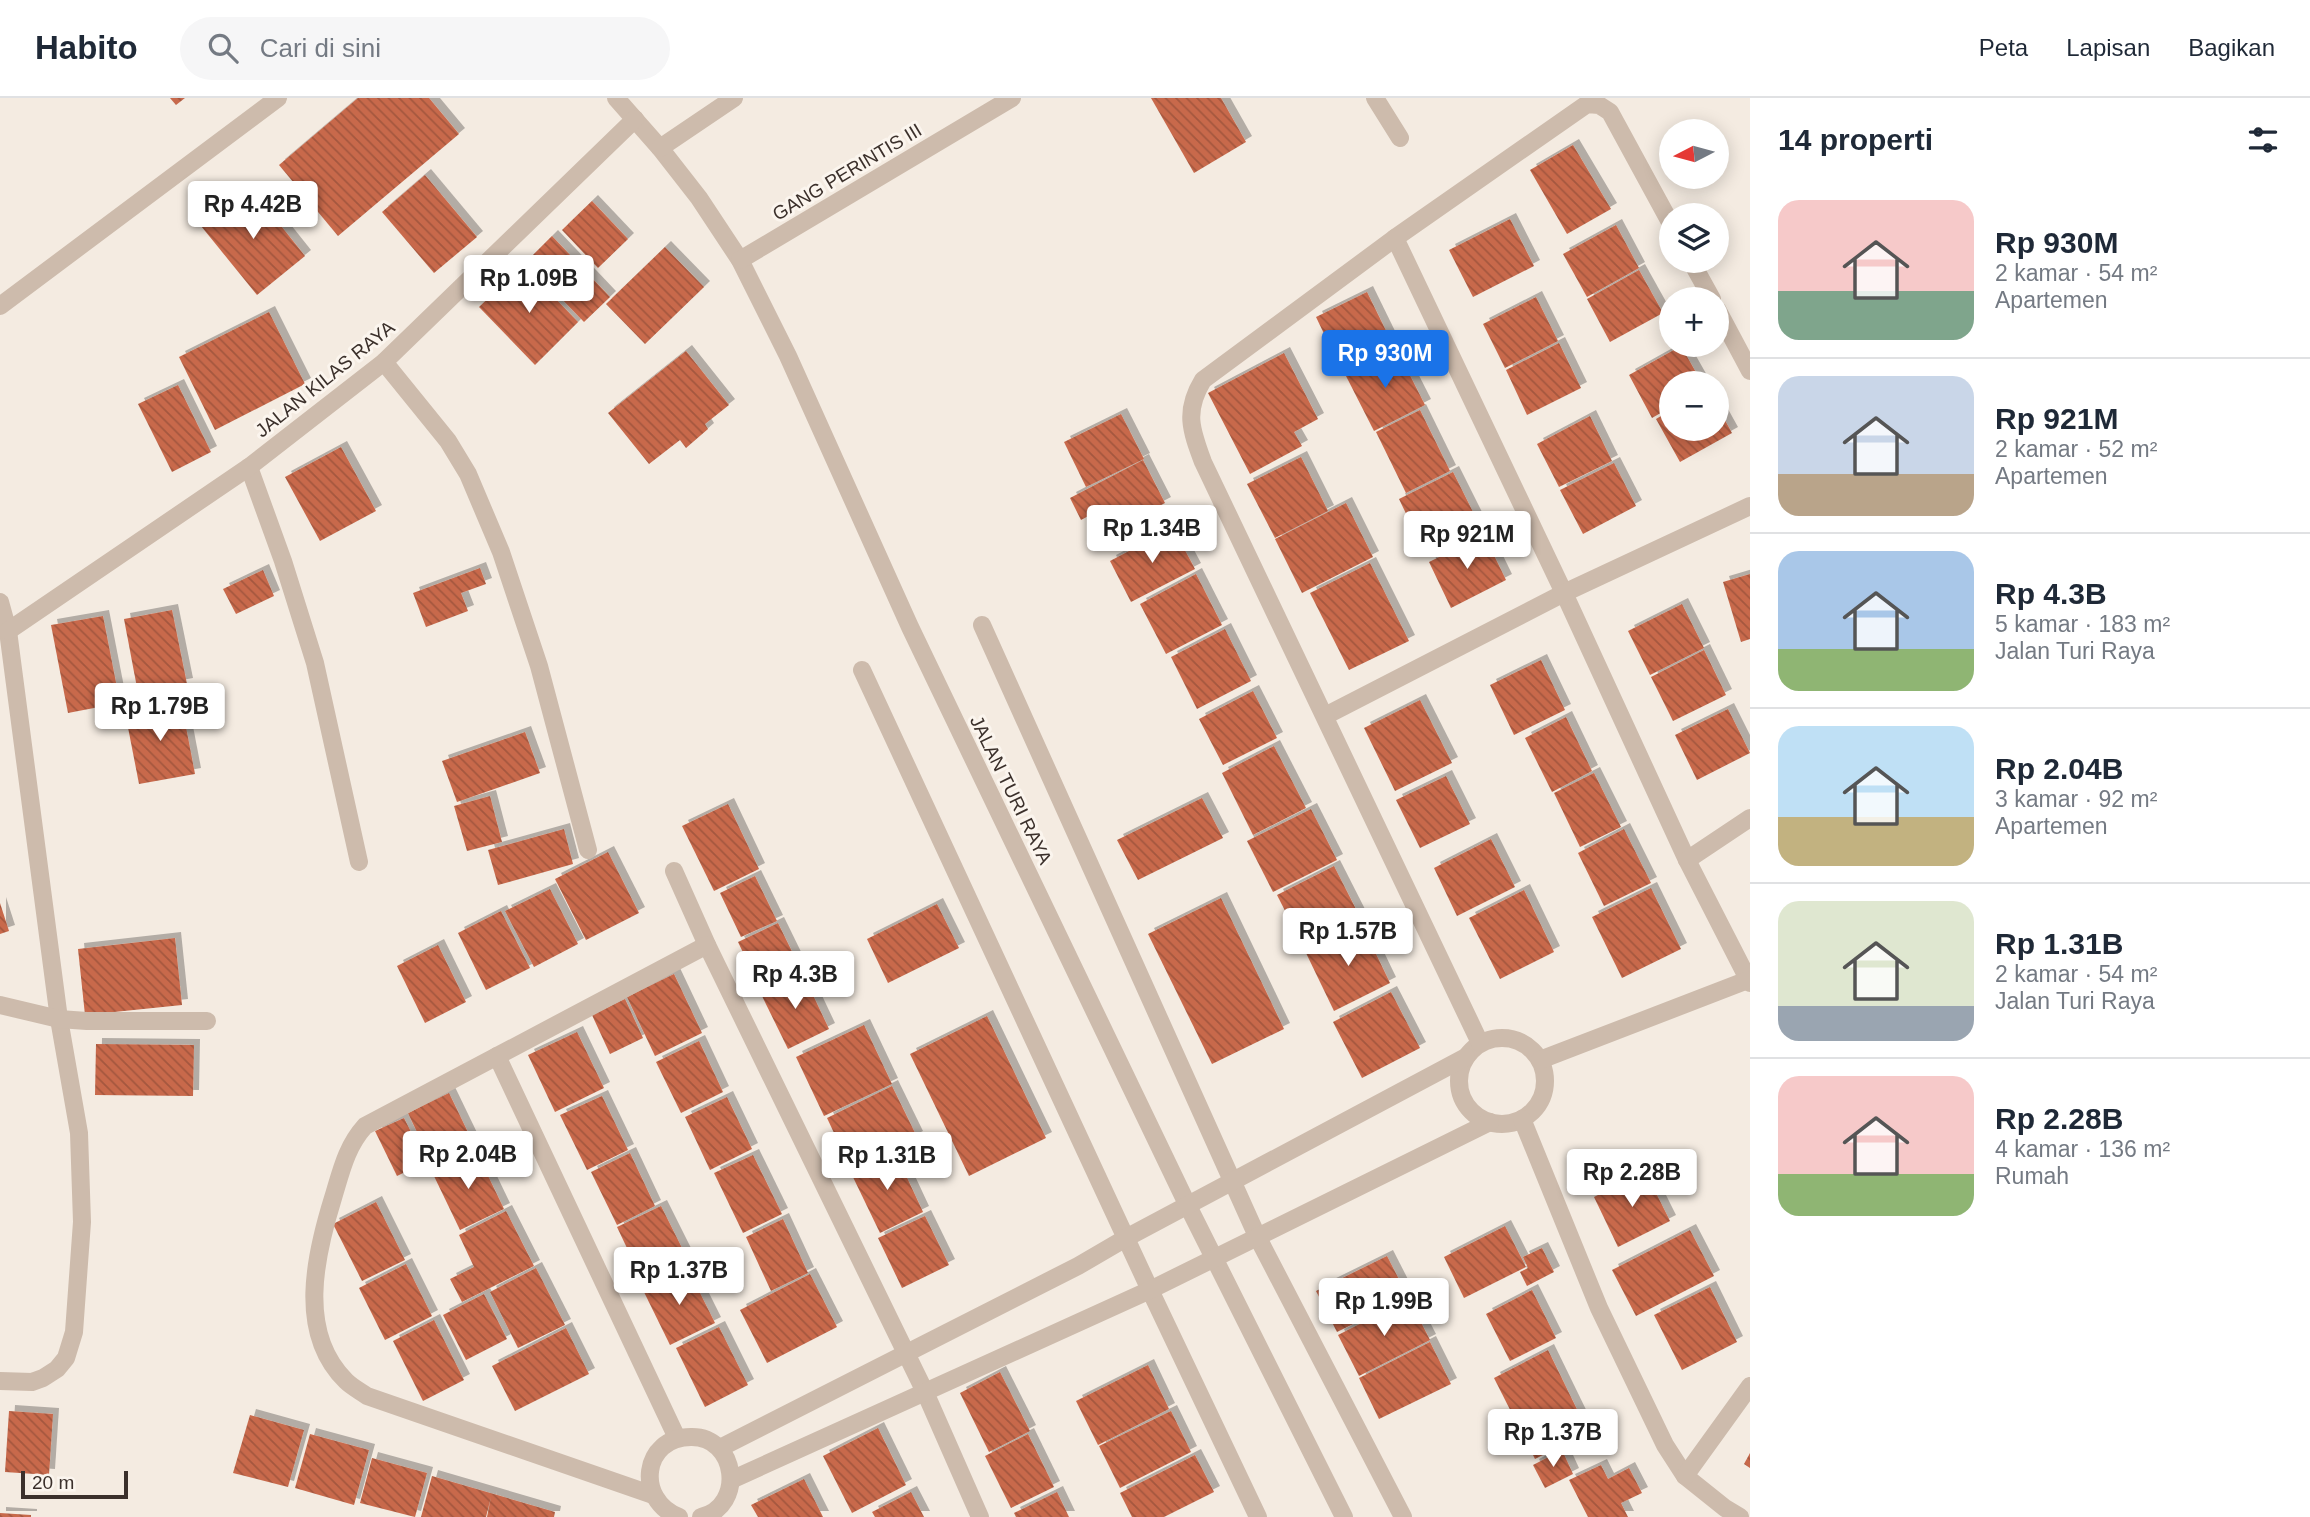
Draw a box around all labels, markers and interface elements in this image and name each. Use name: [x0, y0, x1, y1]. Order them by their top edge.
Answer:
search box: [180, 17, 670, 80]
text: Habito: [35, 29, 138, 66]
icon: search: [204, 29, 242, 67]
text: Cari di sini: [260, 33, 381, 63]
text: Peta: [1979, 34, 2028, 61]
text: Lapisan: [2066, 34, 2150, 61]
text: Bagikan: [2188, 34, 2275, 61]
street label: GANG PERINTIS III: [769, 119, 925, 225]
north arrow: [1659, 119, 1729, 189]
map controls: [1659, 119, 1729, 441]
icon: filters: [2244, 121, 2282, 159]
text: 14 properti: [1778, 123, 1933, 156]
pin: Rp 4.42B: [181, 181, 325, 241]
text: Rp 4.42B: [204, 191, 302, 217]
button: layers: [1659, 203, 1729, 273]
text: Rp 930M: [1995, 226, 2118, 259]
icon: home: [1834, 228, 1918, 312]
pin: Rp 1.09B: [457, 256, 601, 315]
text: 2 kamar · 54 m²: [1995, 260, 2157, 286]
text: Rp 1.09B: [480, 265, 578, 291]
button: +: [1659, 287, 1729, 357]
text: Apartemen: [1995, 287, 2108, 313]
street label: JALAN KILAS RAYA: [251, 316, 399, 441]
pin: Rp 930M: [1320, 330, 1450, 390]
text: Rp 930M: [1338, 340, 1432, 366]
button: −: [1659, 371, 1729, 441]
text: Rp 921M: [1995, 402, 2118, 435]
icon: home: [1834, 404, 1918, 488]
text: 2 kamar · 52 m²: [1995, 436, 2157, 462]
text: Apartemen: [1995, 463, 2108, 489]
pin: Rp 1.34B: [1080, 505, 1224, 565]
pin: Rp 921M: [1402, 512, 1532, 571]
text: Rp 1.34B: [1103, 515, 1201, 541]
text: Rp 921M: [1420, 521, 1514, 547]
text: Rp 4.3B: [1995, 577, 2107, 610]
icon: home: [1834, 579, 1918, 663]
text: 5 kamar · 183 m²: [1995, 611, 2170, 637]
text: Jalan Turi Raya: [1995, 638, 2155, 664]
pin: Rp 1.79B: [88, 684, 232, 743]
text: Rp 1.79B: [111, 693, 209, 719]
street label: JALAN TURI RAYA: [966, 712, 1056, 868]
text: Rp 2.04B: [1995, 752, 2123, 785]
icon: home: [1834, 754, 1918, 838]
text: 3 kamar · 92 m²: [1995, 786, 2157, 812]
text: Apartemen: [1995, 813, 2108, 839]
pin: Rp 1.57B: [1276, 908, 1420, 968]
text: Rp 1.57B: [1299, 918, 1397, 944]
text: Rp 1.31B: [1995, 927, 2123, 960]
icon: home: [1834, 929, 1918, 1013]
pin: Rp 4.3B: [730, 951, 860, 1011]
text: Rp 4.3B: [752, 961, 838, 987]
text: 2 kamar · 54 m²: [1995, 961, 2157, 987]
text: Jalan Turi Raya: [1995, 988, 2155, 1014]
text: Rp 2.28B: [1995, 1102, 2123, 1135]
icon: home: [1834, 1104, 1918, 1188]
pin: Rp 2.04B: [396, 1132, 540, 1191]
pin: Rp 1.31B: [815, 1132, 959, 1192]
text: 4 kamar · 136 m²: [1995, 1136, 2170, 1162]
text: Rp 2.04B: [419, 1141, 517, 1167]
text: Rp 1.31B: [838, 1142, 936, 1168]
pin: Rp 2.28B: [1560, 1150, 1704, 1209]
text: Rp 2.28B: [1583, 1159, 1681, 1185]
text: Rumah: [1995, 1163, 2069, 1189]
pin: Rp 1.37B: [607, 1248, 751, 1307]
text: Rp 1.37B: [630, 1257, 728, 1283]
pin: Rp 1.99B: [1312, 1278, 1456, 1338]
text: Rp 1.99B: [1335, 1288, 1433, 1314]
pin: Rp 1.37B: [1481, 1410, 1625, 1469]
text: Rp 1.37B: [1504, 1419, 1602, 1445]
scale bar: [21, 1468, 128, 1500]
text: 20 m: [32, 1472, 74, 1493]

